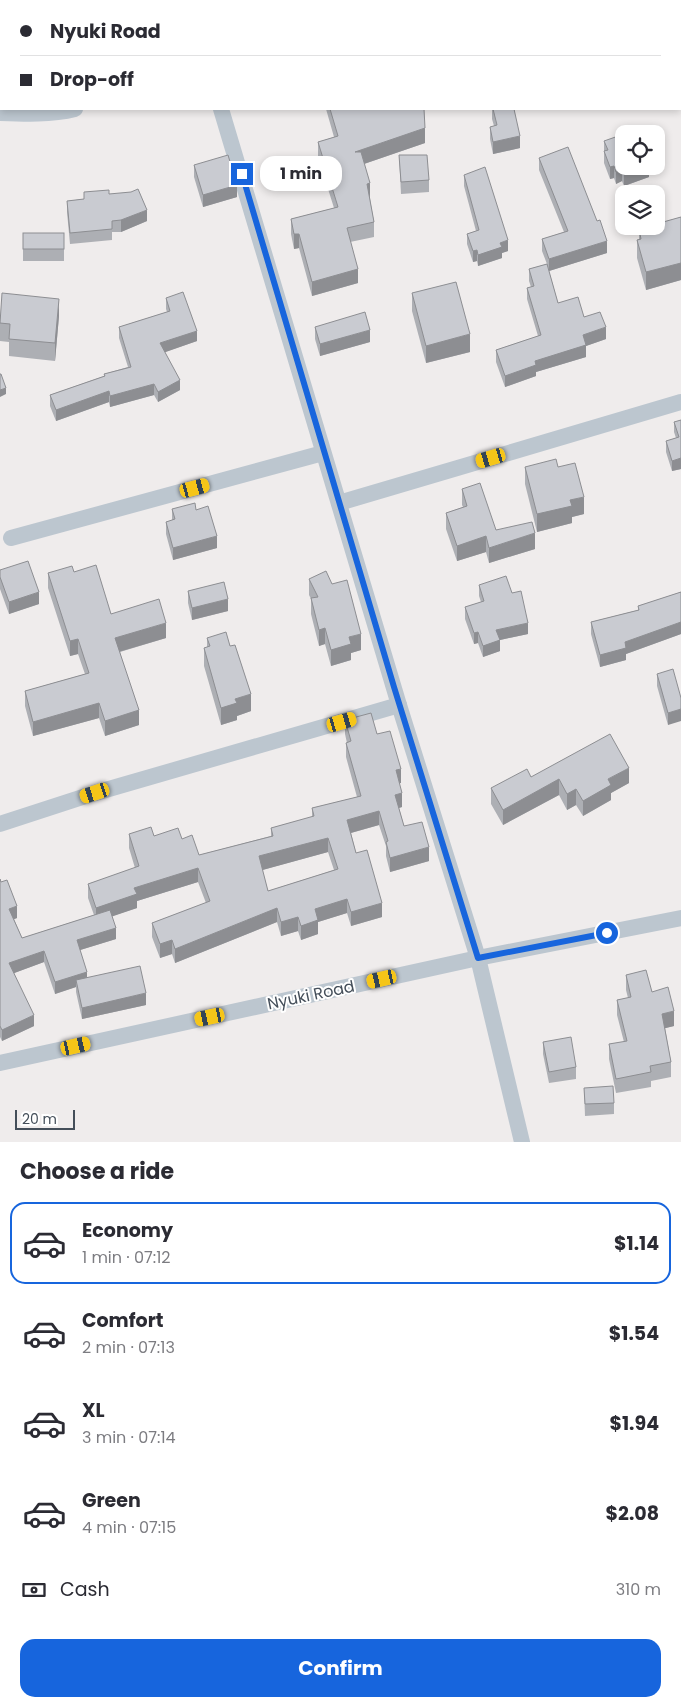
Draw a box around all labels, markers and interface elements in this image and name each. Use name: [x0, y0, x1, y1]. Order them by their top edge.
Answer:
text: Nyuki Road: [50, 18, 161, 45]
text: Drop-off: [50, 66, 134, 93]
map controls: [615, 125, 665, 235]
button: locate: [615, 125, 665, 175]
callout: 1 min: [260, 156, 342, 192]
text: 1 min: [280, 162, 322, 185]
route end: [231, 163, 253, 185]
button: layers: [615, 185, 665, 235]
car: [474, 447, 507, 469]
car: [178, 477, 211, 499]
car: [325, 711, 358, 733]
car: [78, 781, 111, 805]
route start: [596, 922, 618, 944]
car: [365, 968, 398, 990]
street label: Nyuki Road: [265, 975, 357, 1015]
car: [193, 1007, 226, 1027]
car: [59, 1035, 92, 1057]
scale bar: [15, 1107, 75, 1130]
text: 20 m: [22, 1109, 57, 1129]
text: Choose a ride: [20, 1156, 174, 1187]
text: Economy: [82, 1217, 173, 1244]
icon: car: [22, 1221, 67, 1266]
text: $1.14: [614, 1230, 659, 1257]
text: 1 min · 07:12: [82, 1246, 171, 1269]
text: Comfort: [82, 1307, 164, 1334]
icon: car: [22, 1311, 67, 1356]
text: $1.54: [609, 1320, 659, 1347]
text: 2 min · 07:13: [82, 1336, 175, 1359]
text: XL: [82, 1397, 105, 1424]
icon: car: [22, 1401, 67, 1446]
text: $1.94: [609, 1410, 659, 1437]
text: 3 min · 07:14: [82, 1426, 176, 1449]
text: Green: [82, 1487, 141, 1514]
icon: car: [22, 1491, 67, 1536]
text: $2.08: [606, 1500, 659, 1527]
text: 4 min · 07:15: [82, 1516, 176, 1539]
icon: cash: [20, 1576, 48, 1604]
text: Cash: [60, 1576, 110, 1603]
text: 310 m: [616, 1578, 661, 1601]
button: Confirm: [20, 1639, 661, 1697]

